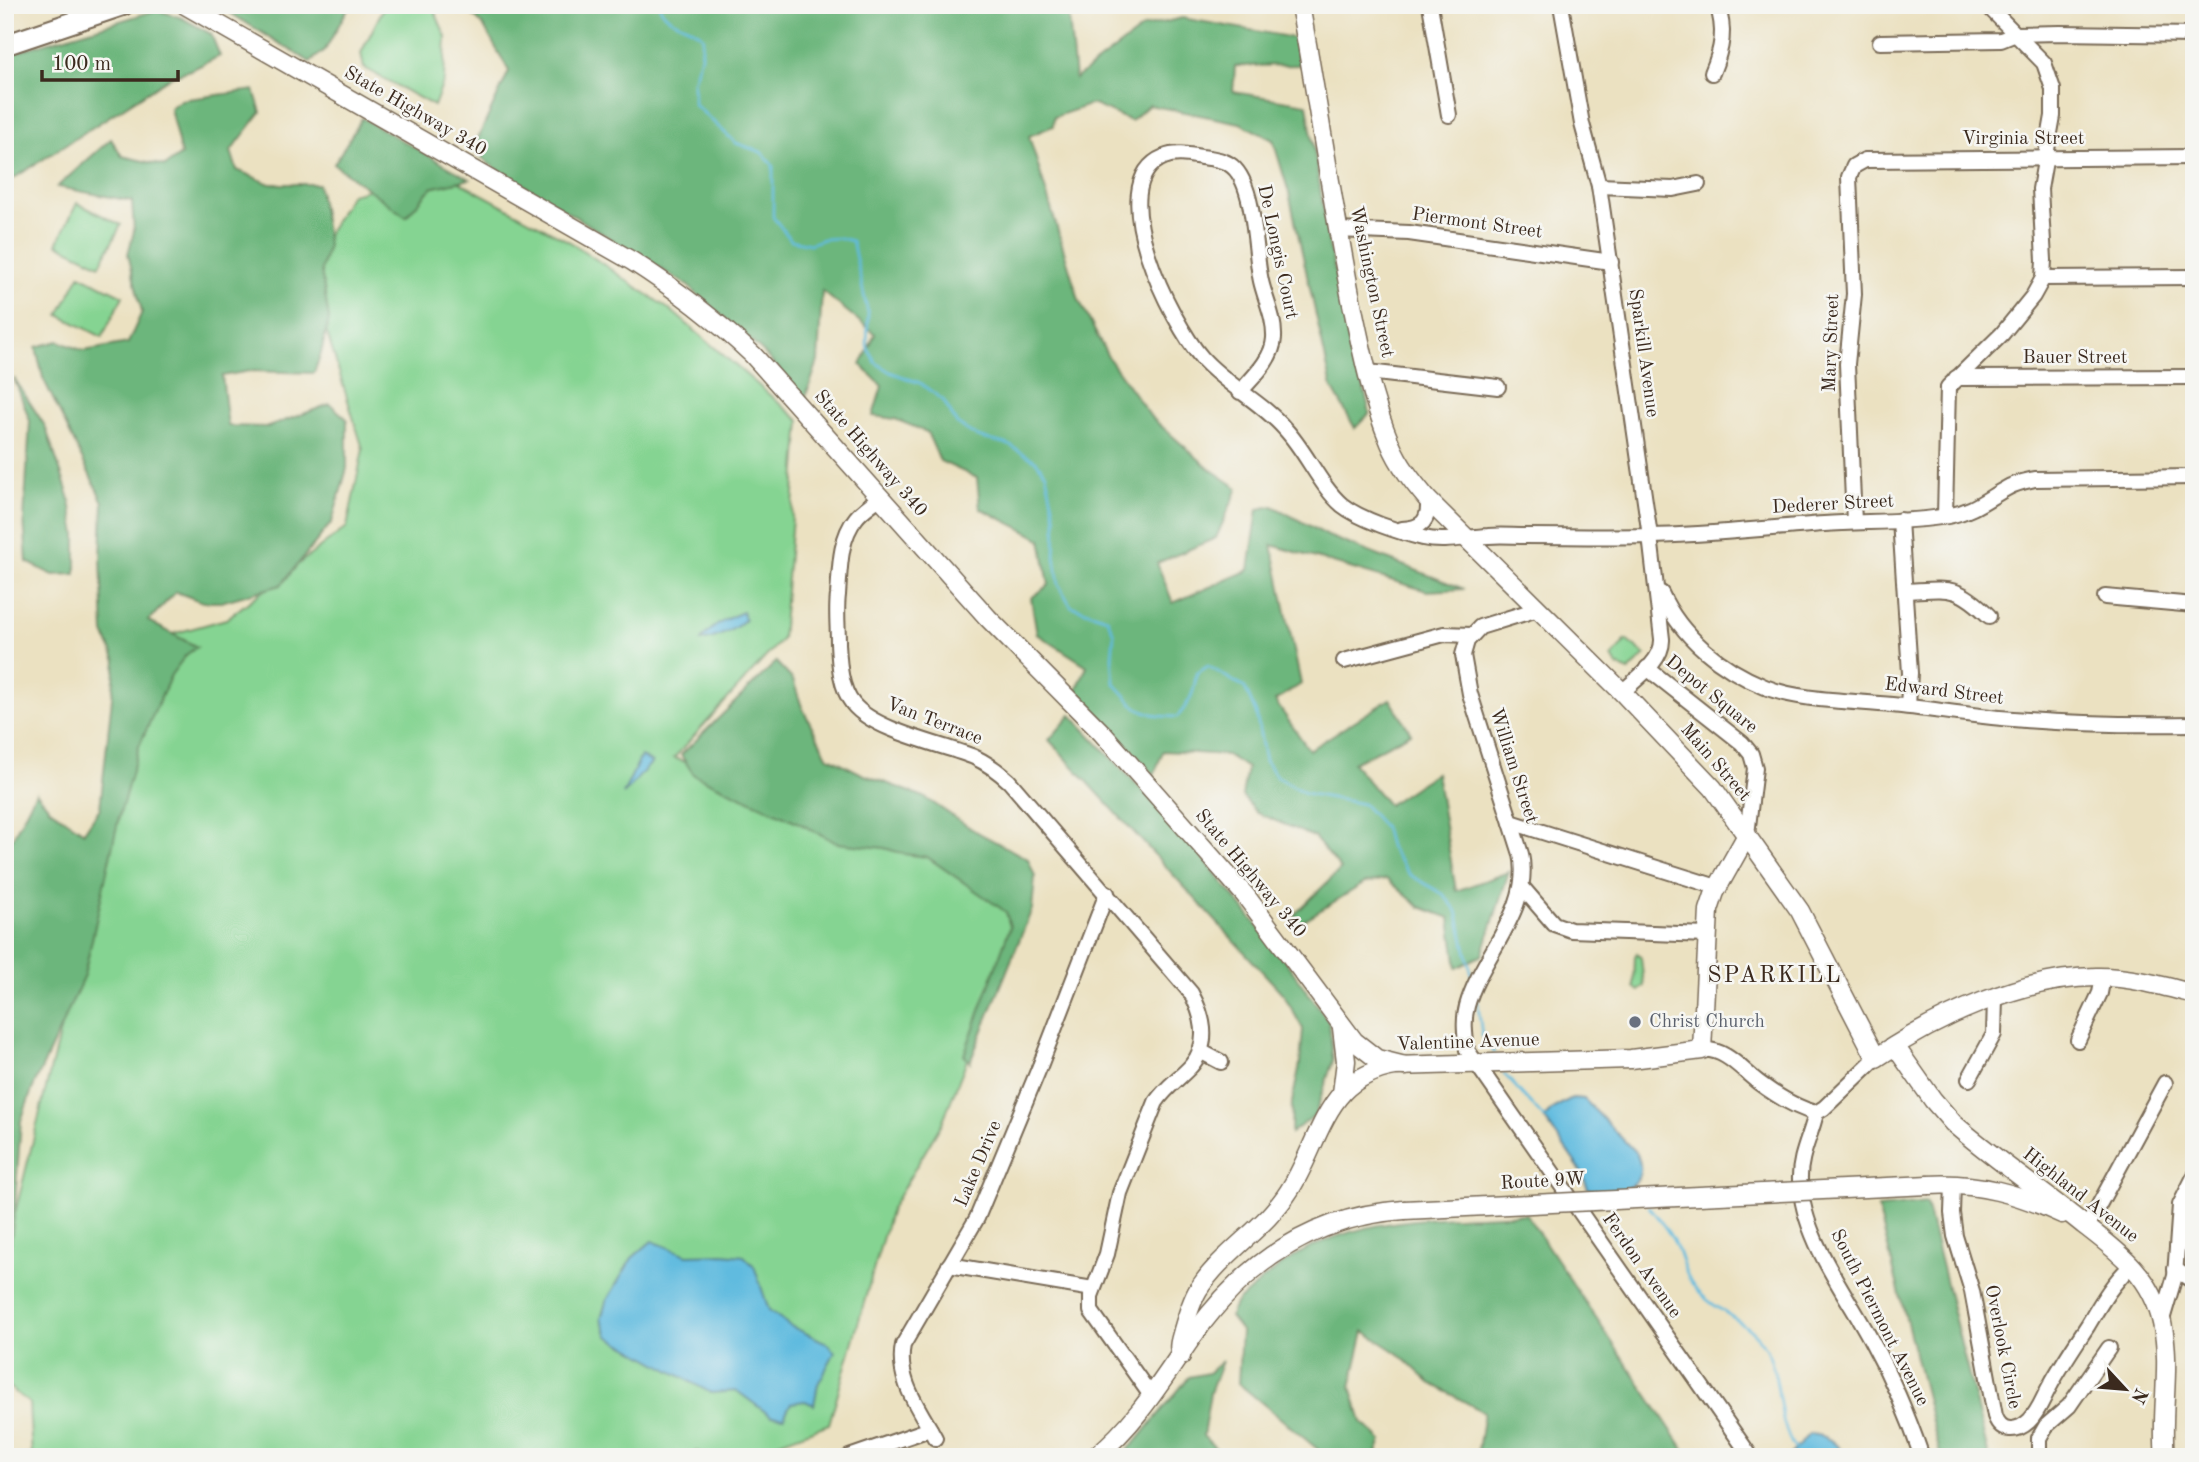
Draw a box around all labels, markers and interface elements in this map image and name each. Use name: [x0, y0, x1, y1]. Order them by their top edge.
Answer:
scale bar: [42, 38, 178, 82]
text: 100 m: [52, 54, 111, 75]
street label: State Highway 340: [341, 64, 489, 160]
street label: Virginia Street: [1962, 130, 2084, 149]
street label: De Longis Court: [1253, 183, 1301, 321]
street label: Washington Street: [1346, 205, 1396, 359]
street label: Piermont Street: [1410, 205, 1544, 243]
street label: Sparkill Avenue: [1625, 287, 1661, 419]
street label: Mary Street: [1821, 293, 1843, 393]
street label: Bauer Street: [2023, 349, 2127, 368]
street label: State Highway 340: [810, 387, 930, 521]
street label: Dederer Street: [1771, 492, 1895, 518]
street label: Depot Square: [1661, 652, 1761, 738]
street label: Edward Street: [1883, 675, 2005, 709]
street label: Van Terrace: [883, 695, 985, 749]
street label: William Street: [1485, 706, 1541, 826]
street label: Main Street: [1676, 720, 1754, 806]
street label: State Highway 340: [1191, 806, 1309, 942]
district label: SPARKILL: [1707, 964, 1843, 987]
place label: Christ Church: [1649, 1013, 1765, 1032]
marker: Christ Church: [1627, 1014, 1643, 1030]
street label: Valentine Avenue: [1396, 1031, 1540, 1055]
street label: Lake Drive: [952, 1118, 1006, 1210]
street label: Highland Avenue: [2019, 1145, 2141, 1247]
street label: Route 9W: [1500, 1170, 1586, 1194]
street label: Ferdon Avenue: [1598, 1210, 1684, 1322]
street label: South Piermont Avenue: [1826, 1227, 1932, 1409]
street label: Overlook Circle: [1981, 1283, 2023, 1411]
north arrow: [2090, 1354, 2160, 1424]
text: N: [2126, 1385, 2150, 1406]

